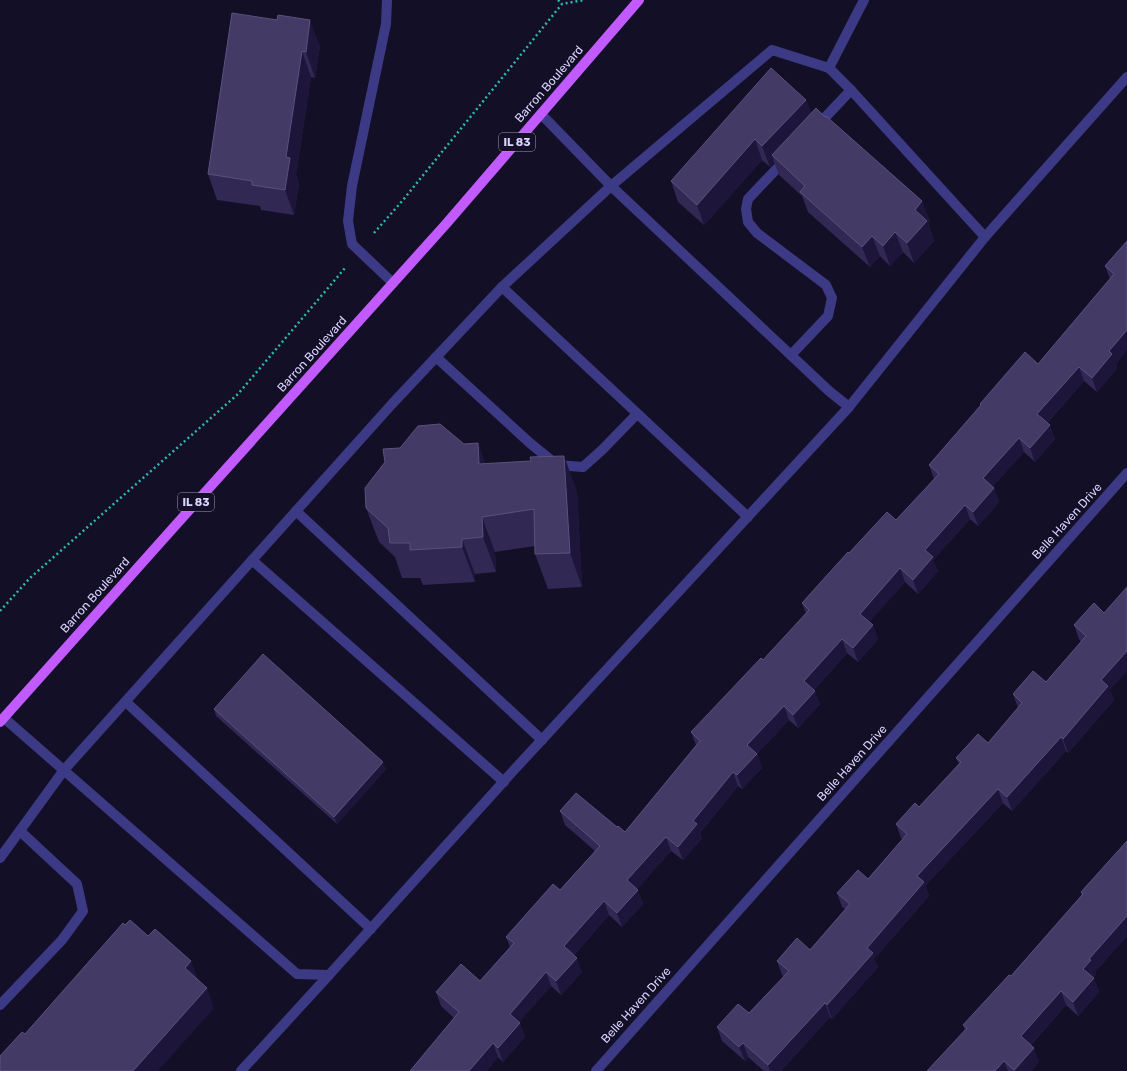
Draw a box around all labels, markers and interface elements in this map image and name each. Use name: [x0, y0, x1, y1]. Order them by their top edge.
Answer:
street label: Barron Boulevard: [512, 43, 586, 125]
road number: IL 83: [499, 133, 535, 151]
street label: Barron Boulevard: [274, 313, 350, 395]
street label: Belle Haven Drive: [1029, 480, 1105, 562]
road number: IL 83: [178, 493, 214, 511]
street label: Barron Boulevard: [57, 554, 133, 636]
street label: Belle Haven Drive: [814, 722, 890, 804]
street label: Belle Haven Drive: [598, 964, 674, 1046]

